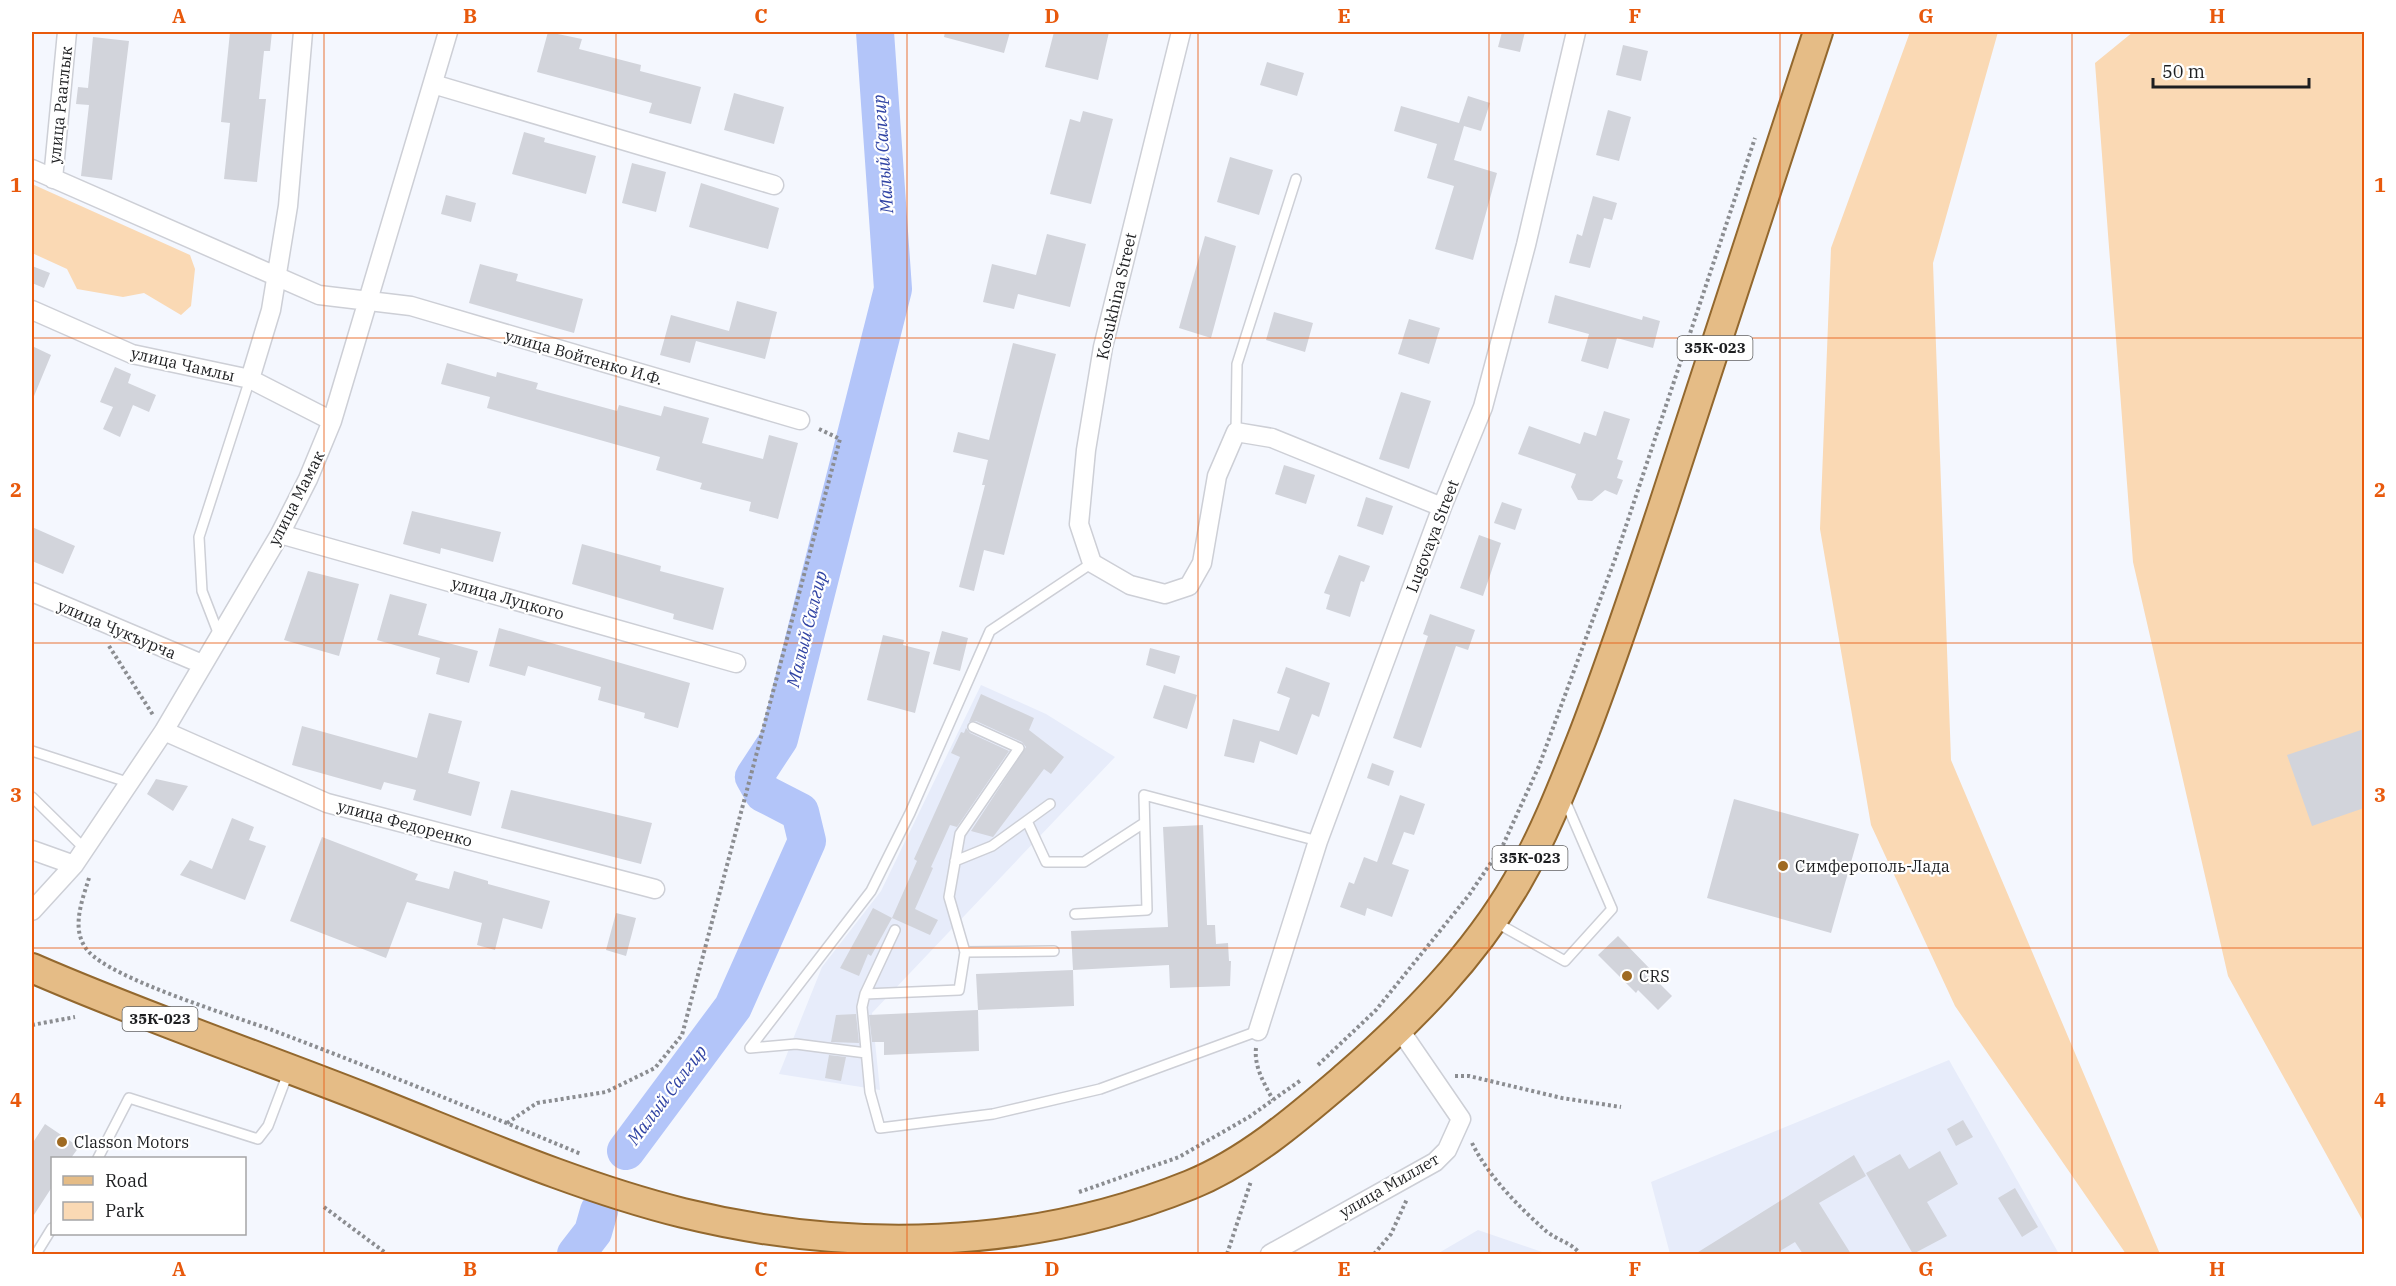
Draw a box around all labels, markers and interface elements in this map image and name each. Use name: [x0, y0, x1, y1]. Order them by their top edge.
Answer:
text: A: [172, 2, 186, 29]
text: B: [463, 2, 477, 29]
text: C: [754, 2, 768, 29]
text: D: [1044, 2, 1060, 29]
text: E: [1337, 2, 1351, 29]
text: F: [1629, 2, 1641, 29]
text: G: [1918, 2, 1934, 29]
text: H: [2209, 2, 2225, 29]
street label: улица Раатлык: [44, 45, 76, 165]
scale bar: [2153, 51, 2309, 89]
text: 50 m: [2162, 60, 2205, 83]
water label: Малый Салгир: [867, 94, 898, 215]
text: 1: [10, 171, 22, 198]
text: 1: [2374, 171, 2386, 198]
street label: Kosukhina Street: [1092, 230, 1140, 361]
street label: улица Войтенко И.Ф.: [503, 325, 665, 389]
road number: 35К-023: [1678, 336, 1752, 360]
street label: улица Чамлы: [129, 342, 237, 386]
street label: улица Мамак: [264, 447, 329, 549]
text: 2: [10, 476, 22, 503]
street label: Lugovaya Street: [1401, 476, 1463, 595]
text: 2: [2374, 476, 2386, 503]
water label: Малый Салгир: [781, 568, 832, 690]
street label: улица Луцкого: [449, 572, 567, 624]
street label: улица Чукъурча: [55, 595, 180, 663]
text: 3: [10, 781, 22, 808]
text: 3: [2374, 781, 2386, 808]
street label: улица Федоренко: [335, 795, 475, 851]
road number: 35К-023: [1492, 846, 1568, 870]
place label: Симферополь-Лада: [1795, 856, 1950, 876]
marker: Симферополь-Лада: [1776, 859, 1790, 873]
place label: CRS: [1639, 966, 1670, 986]
marker: CRS: [1620, 969, 1634, 983]
road number: 35К-023: [122, 1007, 198, 1031]
water label: Малый Салгир: [621, 1040, 712, 1150]
text: 4: [10, 1086, 22, 1113]
text: 4: [2374, 1086, 2386, 1113]
place label: Classon Motors: [74, 1132, 189, 1152]
marker: Classon Motors: [55, 1135, 69, 1149]
street label: улица Миллет: [1336, 1148, 1442, 1222]
legend: [51, 1157, 246, 1235]
text: Road: [105, 1169, 148, 1192]
text: Park: [105, 1199, 145, 1222]
text: A: [172, 1255, 186, 1282]
text: B: [463, 1255, 477, 1282]
text: C: [754, 1255, 768, 1282]
text: D: [1044, 1255, 1060, 1282]
text: E: [1337, 1255, 1351, 1282]
text: F: [1629, 1255, 1641, 1282]
text: G: [1918, 1255, 1934, 1282]
text: H: [2209, 1255, 2225, 1282]

